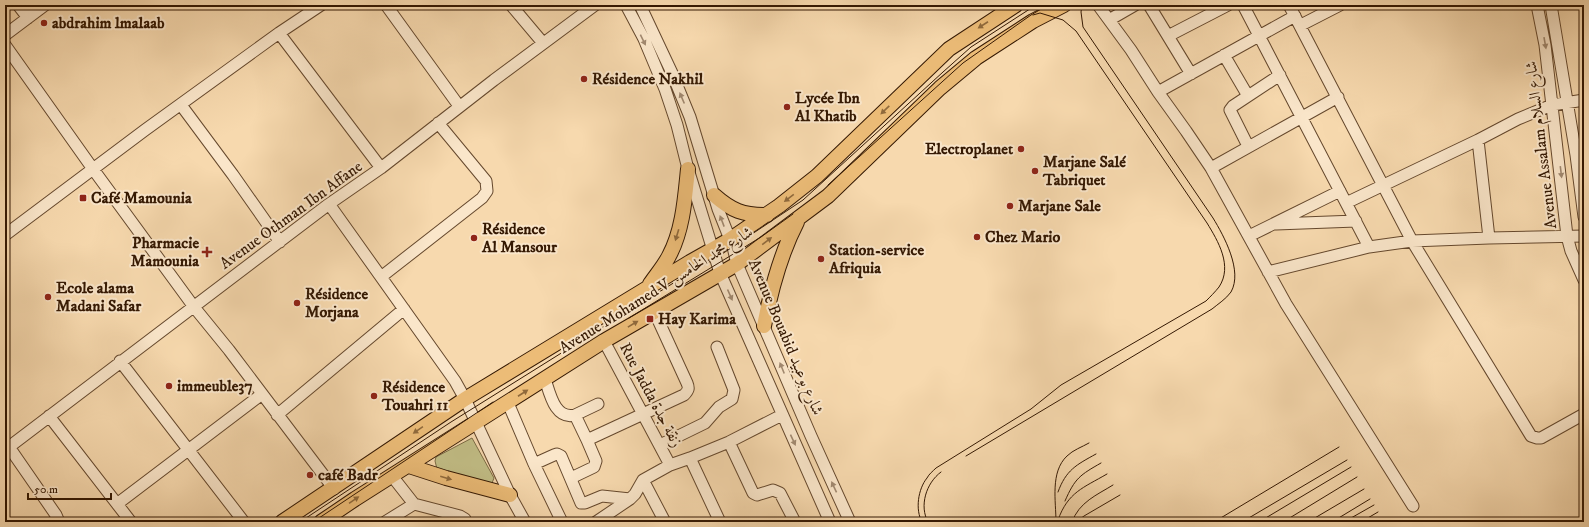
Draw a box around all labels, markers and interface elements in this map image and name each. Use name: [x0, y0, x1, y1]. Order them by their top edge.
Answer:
place label: abdrahim lmalaab: [52, 13, 165, 33]
marker: abdrahim lmalaab: [39, 18, 49, 28]
one-way arrow: [977, 22, 989, 29]
one-way arrow: [640, 34, 647, 46]
one-way arrow: [1542, 37, 1548, 49]
street label: Avenue Assalam شارع السلام: [1521, 59, 1565, 230]
place label: Résidence Nakhil: [592, 69, 705, 89]
marker: Résidence Nakhil: [579, 74, 589, 84]
place label: Lycée Ibn Al Khatib: [794, 88, 860, 126]
one-way arrow: [679, 91, 685, 103]
marker: Lycée Ibn Al Khatib: [782, 102, 792, 112]
one-way arrow: [880, 105, 890, 115]
place label: Electroplanet: [925, 139, 1014, 159]
marker: Electroplanet: [1016, 144, 1026, 154]
place label: Marjane Salé Tabriquet: [1042, 152, 1126, 191]
street label: Avenue Othman Ibn Affane: [216, 156, 367, 274]
marker: Marjane Salé Tabriquet: [1030, 166, 1040, 176]
one-way arrow: [1558, 166, 1564, 178]
place label: Café Mamounia: [91, 188, 193, 208]
marker: Café Mamounia: [78, 193, 88, 203]
one-way arrow: [784, 194, 795, 203]
place label: Marjane Sale: [1018, 196, 1101, 216]
marker: Marjane Sale: [1005, 201, 1015, 211]
one-way arrow: [719, 215, 725, 227]
place label: Résidence Al Mansour: [481, 219, 558, 257]
street label: Avenue Mohamed V شارع محمد الخامس: [555, 222, 758, 361]
place label: Chez Mario: [985, 227, 1060, 247]
one-way arrow: [674, 229, 680, 241]
marker: Chez Mario: [972, 232, 982, 242]
place label: Pharmacie Mamounia: [131, 233, 200, 271]
marker: Résidence Al Mansour: [469, 233, 479, 243]
one-way arrow: [762, 237, 773, 246]
place label: Station-service Afriquia: [828, 240, 924, 279]
marker: Pharmacie Mamounia: [202, 247, 212, 257]
marker: Station-service Afriquia: [816, 254, 826, 264]
street label: Avenue Bouabid شارع بوعبيد: [741, 256, 828, 419]
place label: Ecole alama Madani Safar: [56, 278, 142, 316]
place label: Résidence Morjana: [305, 284, 368, 322]
one-way arrow: [727, 289, 733, 300]
marker: Ecole alama Madani Safar: [43, 292, 53, 302]
marker: Résidence Morjana: [292, 298, 302, 308]
place label: Hay Karima: [658, 309, 737, 329]
marker: Hay Karima: [645, 314, 655, 324]
one-way arrow: [628, 320, 638, 328]
street label: Rue Jadda زنقة جدة: [615, 339, 687, 451]
one-way arrow: [778, 361, 784, 373]
place label: immeuble37: [177, 376, 253, 396]
place label: Résidence Touahri 11: [381, 377, 448, 415]
marker: immeuble37: [164, 381, 174, 391]
one-way arrow: [518, 389, 528, 397]
marker: Résidence Touahri 11: [369, 391, 379, 401]
one-way arrow: [413, 426, 423, 434]
one-way arrow: [790, 434, 796, 445]
place label: café Badr: [318, 465, 379, 485]
marker: café Badr: [305, 470, 315, 480]
scale bar: [28, 475, 111, 501]
one-way arrow: [440, 475, 452, 481]
one-way arrow: [831, 481, 837, 492]
text: 50 m: [34, 482, 58, 497]
one-way arrow: [349, 496, 359, 504]

